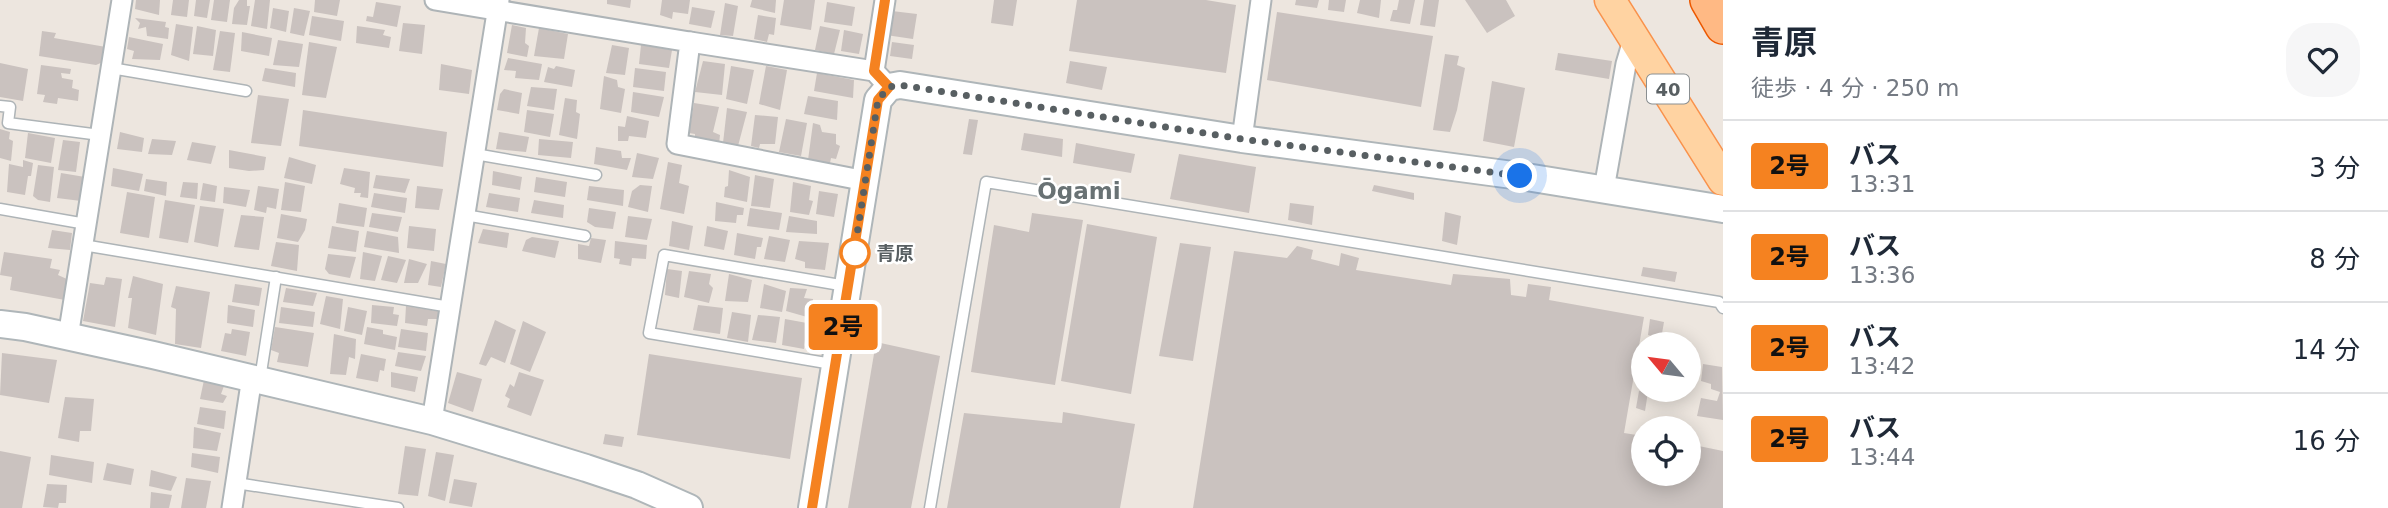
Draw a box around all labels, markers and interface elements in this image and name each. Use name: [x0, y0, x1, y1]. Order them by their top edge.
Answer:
text: 青原: [1751, 23, 1817, 62]
button: heart: [2286, 23, 2360, 97]
road number: 40: [1647, 74, 1689, 104]
text: 徒歩 · 4 分 · 250 m: [1751, 75, 1959, 101]
text: バス: [1849, 140, 1901, 170]
text: 2号: [1769, 152, 1810, 180]
text: 3 分: [2309, 153, 2360, 183]
your location: [1502, 158, 1537, 193]
text: 13:31: [1849, 171, 1915, 197]
district label: Ōgami: [1037, 177, 1121, 204]
text: バス: [1849, 231, 1901, 261]
marker: 青原: [840, 238, 870, 268]
place label: 青原: [876, 242, 914, 264]
text: 2号: [1769, 243, 1810, 271]
text: 8 分: [2309, 244, 2360, 274]
text: 13:36: [1849, 262, 1915, 288]
line badge: 2号: [812, 304, 874, 350]
text: 2号: [823, 313, 863, 341]
text: バス: [1849, 322, 1901, 352]
north arrow: [1631, 332, 1701, 402]
map controls: [1631, 332, 1701, 486]
text: 2号: [1769, 334, 1810, 362]
text: 14 分: [2293, 335, 2360, 365]
text: 13:42: [1849, 353, 1915, 379]
text: バス: [1849, 413, 1901, 443]
button: locate: [1631, 416, 1701, 486]
text: 2号: [1769, 425, 1810, 453]
text: 16 分: [2293, 426, 2360, 456]
text: 13:44: [1849, 444, 1915, 470]

